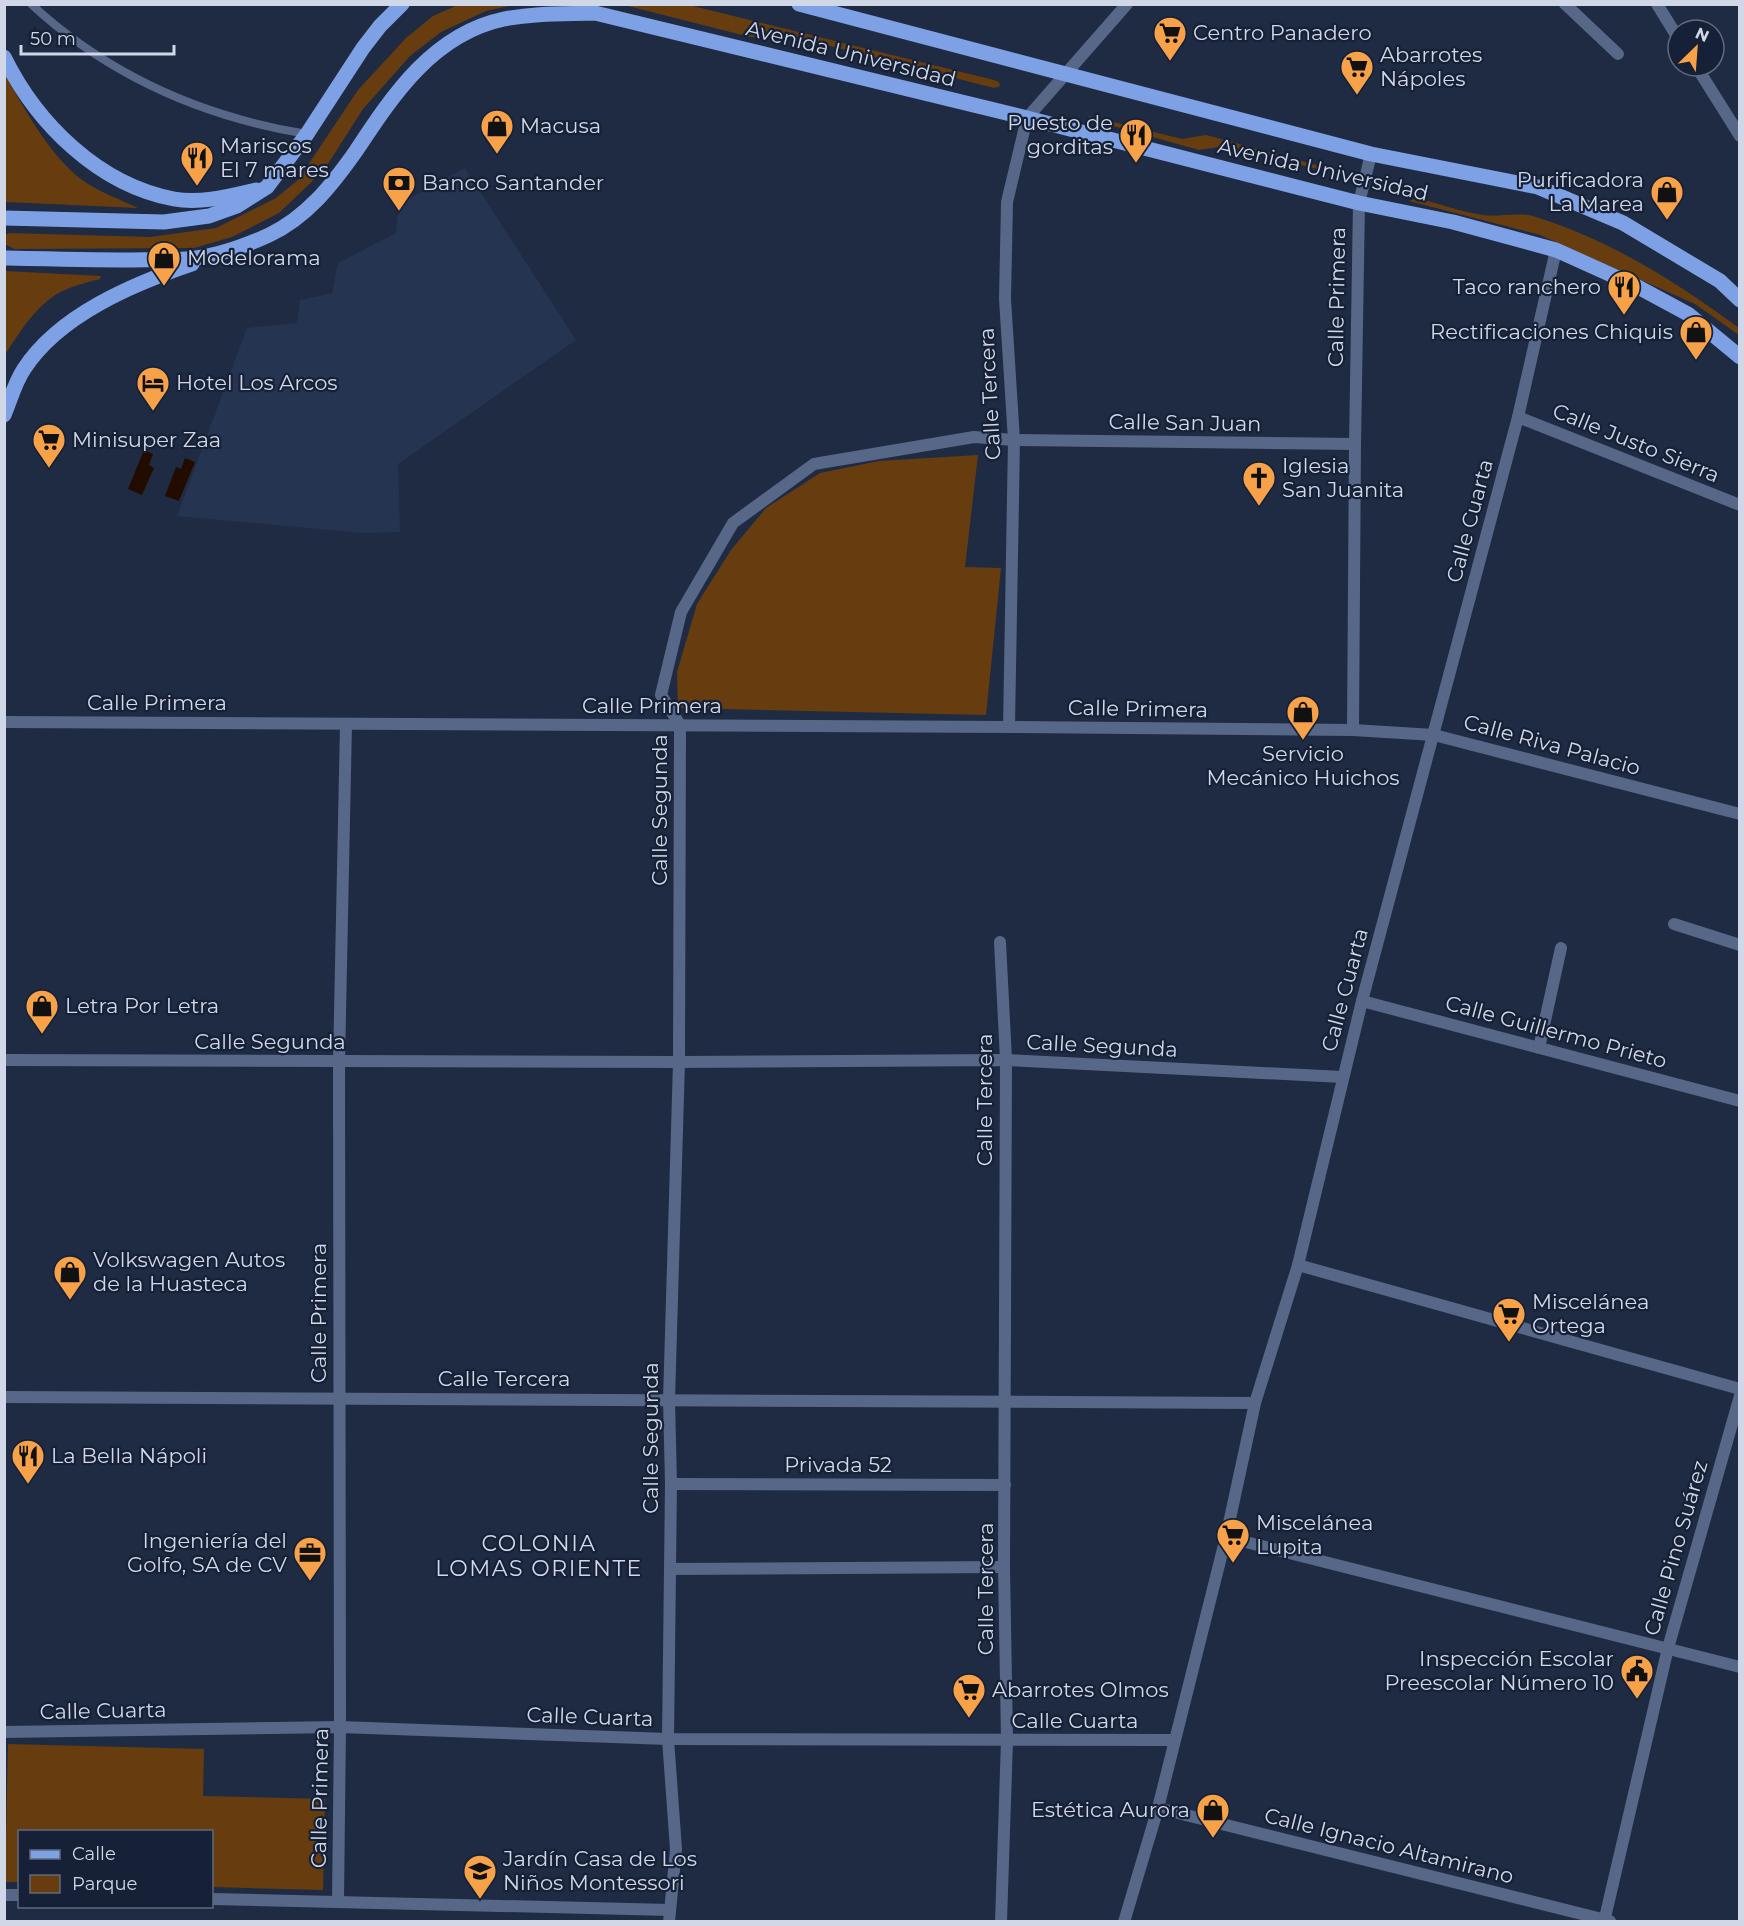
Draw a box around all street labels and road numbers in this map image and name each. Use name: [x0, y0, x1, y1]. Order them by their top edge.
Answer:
street label: Avenida Universidad: [743, 15, 959, 92]
street label: Avenida Universidad: [1215, 133, 1431, 206]
street label: Calle Primera: [1323, 227, 1350, 367]
street label: Calle Tercera: [974, 327, 1005, 461]
street label: Calle Justo Sierra: [1549, 398, 1723, 487]
street label: Calle San Juan: [1108, 409, 1262, 436]
street label: Calle Cuarta: [1441, 456, 1498, 585]
street label: Calle Primera: [87, 690, 227, 715]
street label: Calle Primera: [582, 693, 722, 718]
street label: Calle Primera: [1068, 695, 1208, 722]
street label: Calle Riva Palacio: [1461, 709, 1643, 780]
street label: Calle Segunda: [647, 734, 672, 886]
street label: Calle Cuarta: [1316, 925, 1373, 1054]
street label: Calle Guillermo Prieto: [1443, 990, 1670, 1073]
street label: Calle Segunda: [194, 1029, 346, 1054]
street label: Calle Segunda: [1026, 1029, 1178, 1062]
street label: Calle Tercera: [972, 1034, 997, 1166]
street label: Calle Primera: [306, 1243, 331, 1383]
street label: Calle Segunda: [638, 1362, 663, 1514]
street label: Calle Tercera: [438, 1366, 570, 1391]
street label: Privada 52: [784, 1452, 892, 1477]
street label: Calle Pino Suárez: [1639, 1457, 1712, 1638]
street label: Calle Tercera: [973, 1523, 998, 1655]
street label: Calle Cuarta: [39, 1697, 167, 1724]
street label: Calle Cuarta: [526, 1702, 654, 1731]
street label: Calle Cuarta: [1012, 1708, 1138, 1733]
street label: Calle Primera: [306, 1728, 333, 1868]
street label: Calle Ignacio Altamirano: [1262, 1802, 1516, 1889]

